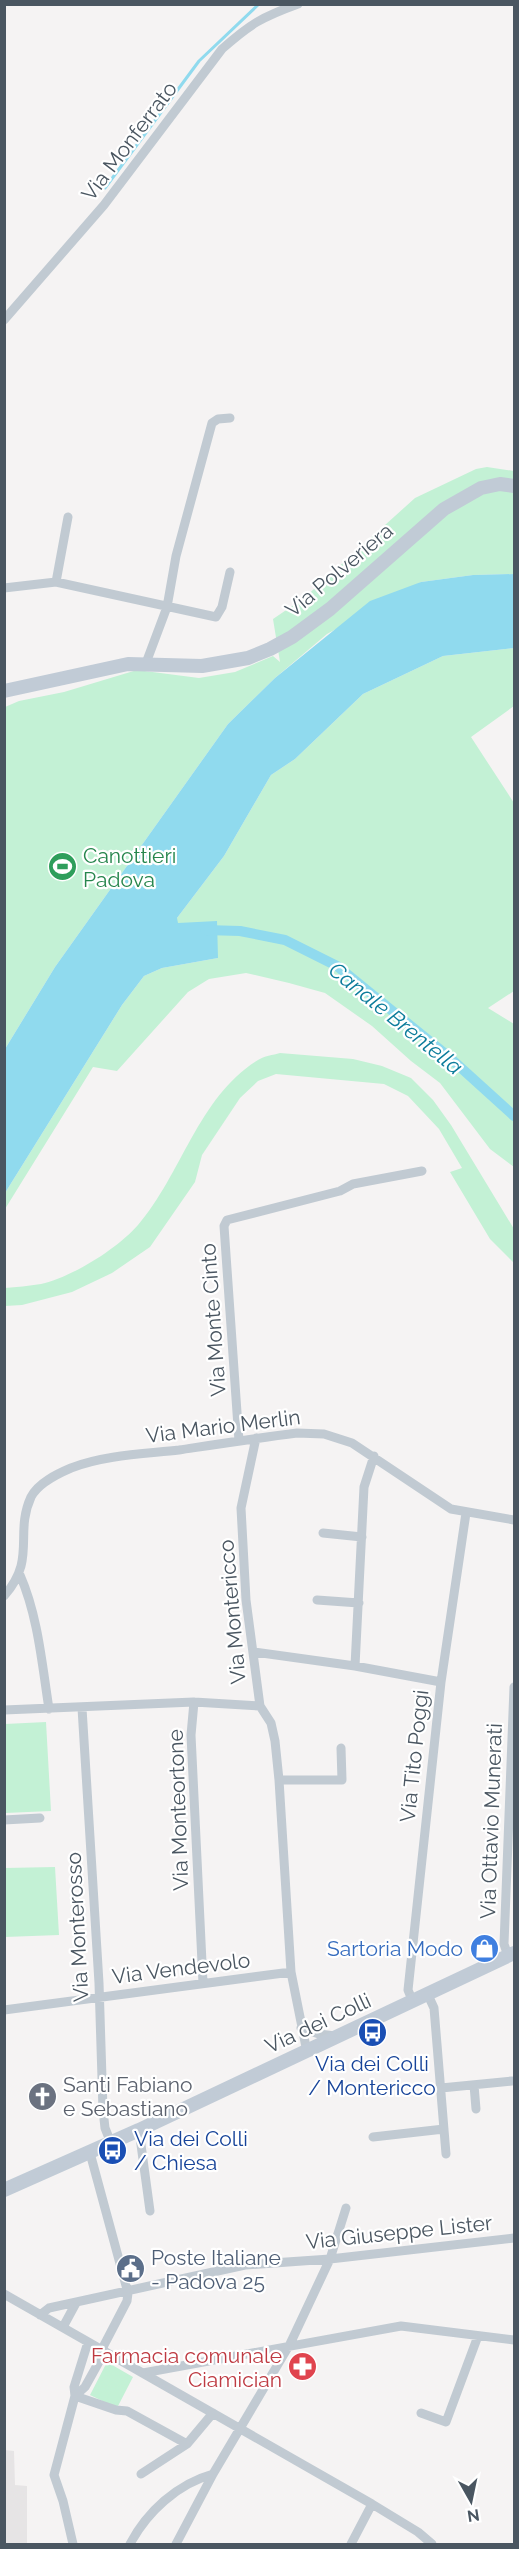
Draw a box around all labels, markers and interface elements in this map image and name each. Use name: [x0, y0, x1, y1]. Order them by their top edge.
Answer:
street label: Via Monferrato: [76, 76, 182, 206]
street label: Via Polveriera: [280, 518, 398, 622]
place label: Canottieri Padova: [83, 843, 176, 892]
sports icon: Canottieri Padova: [46, 851, 78, 883]
water label: Canale Brentella: [324, 956, 468, 1080]
street label: Via Monte Cinto: [195, 1243, 231, 1397]
street label: Via Mario Merlin: [144, 1404, 302, 1448]
street label: Via Montericco: [213, 1539, 251, 1685]
street label: Via Tito Poggi: [395, 1689, 433, 1823]
street label: Via Ottavio Munerati: [475, 1723, 507, 1919]
street label: Via Monteortone: [163, 1729, 193, 1891]
street label: Via Monterosso: [61, 1851, 93, 2003]
shop icon: Sartoria Modo: [468, 1932, 500, 1964]
place label: Sartoria Modo: [327, 1936, 463, 1961]
street label: Via Vendevolo: [111, 1947, 251, 1989]
street label: Via dei Colli: [261, 1988, 375, 2058]
bus stop icon: Via dei Colli / Montericco: [356, 2016, 388, 2048]
place label: Via dei Colli / Montericco: [308, 2051, 436, 2100]
place label: Santi Fabiano e Sebastiano: [63, 2072, 192, 2121]
church icon: Santi Fabiano e Sebastiano: [26, 2080, 58, 2112]
place label: Via dei Colli / Chiesa: [134, 2126, 248, 2175]
bus stop icon: Via dei Colli / Chiesa: [97, 2134, 129, 2166]
street label: Via Giuseppe Lister: [305, 2210, 494, 2254]
place label: Poste Italiane - Padova 25: [151, 2245, 281, 2294]
public building icon: Poste Italiane - Padova 25: [114, 2253, 146, 2285]
place label: Farmacia comunale Ciamician: [91, 2343, 282, 2392]
pharmacy icon: Farmacia comunale Ciamician: [287, 2351, 319, 2383]
north arrow: [441, 2471, 501, 2531]
text: N: [466, 2505, 481, 2526]

